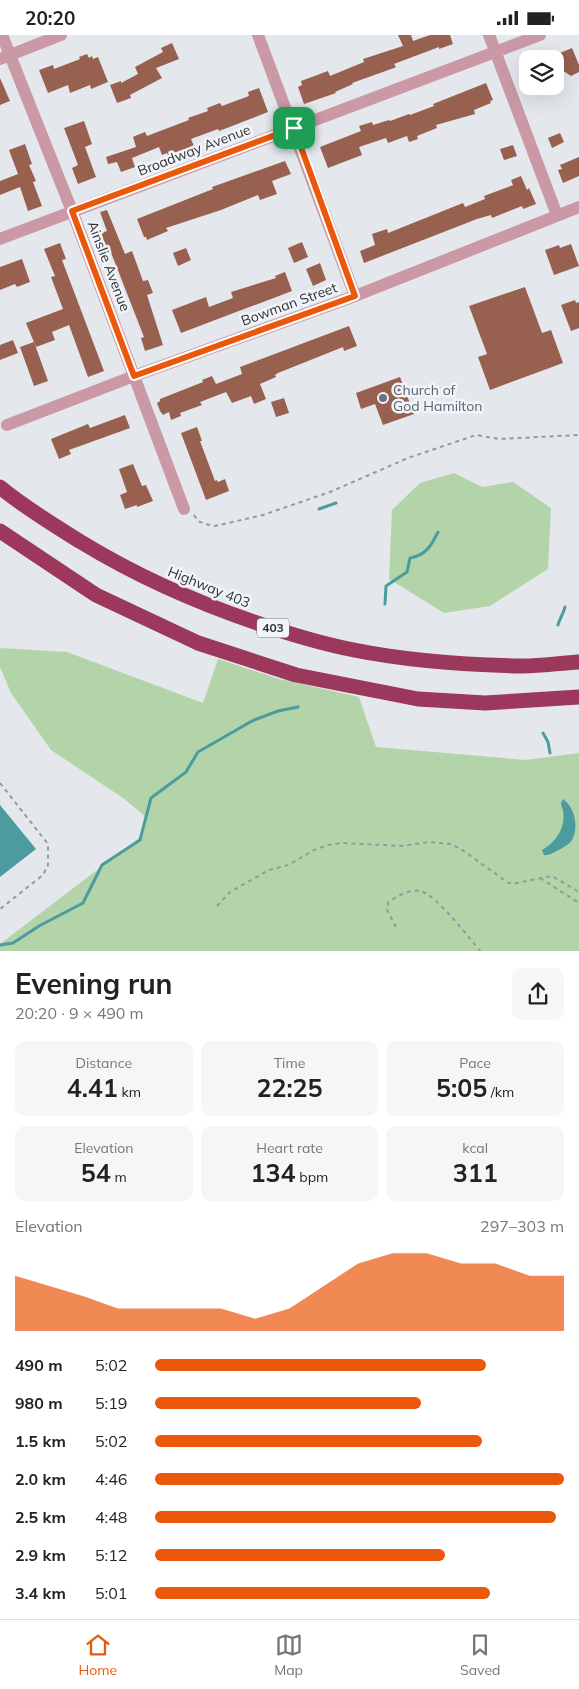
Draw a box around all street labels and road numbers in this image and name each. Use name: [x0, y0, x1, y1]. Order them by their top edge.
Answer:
street label: Broadway Avenue: [135, 120, 253, 180]
street label: Ainslie Avenue: [83, 218, 135, 314]
street label: Bowman Street: [239, 278, 340, 330]
street label: Highway 403: [165, 562, 253, 612]
road number: 403: [257, 619, 289, 637]

